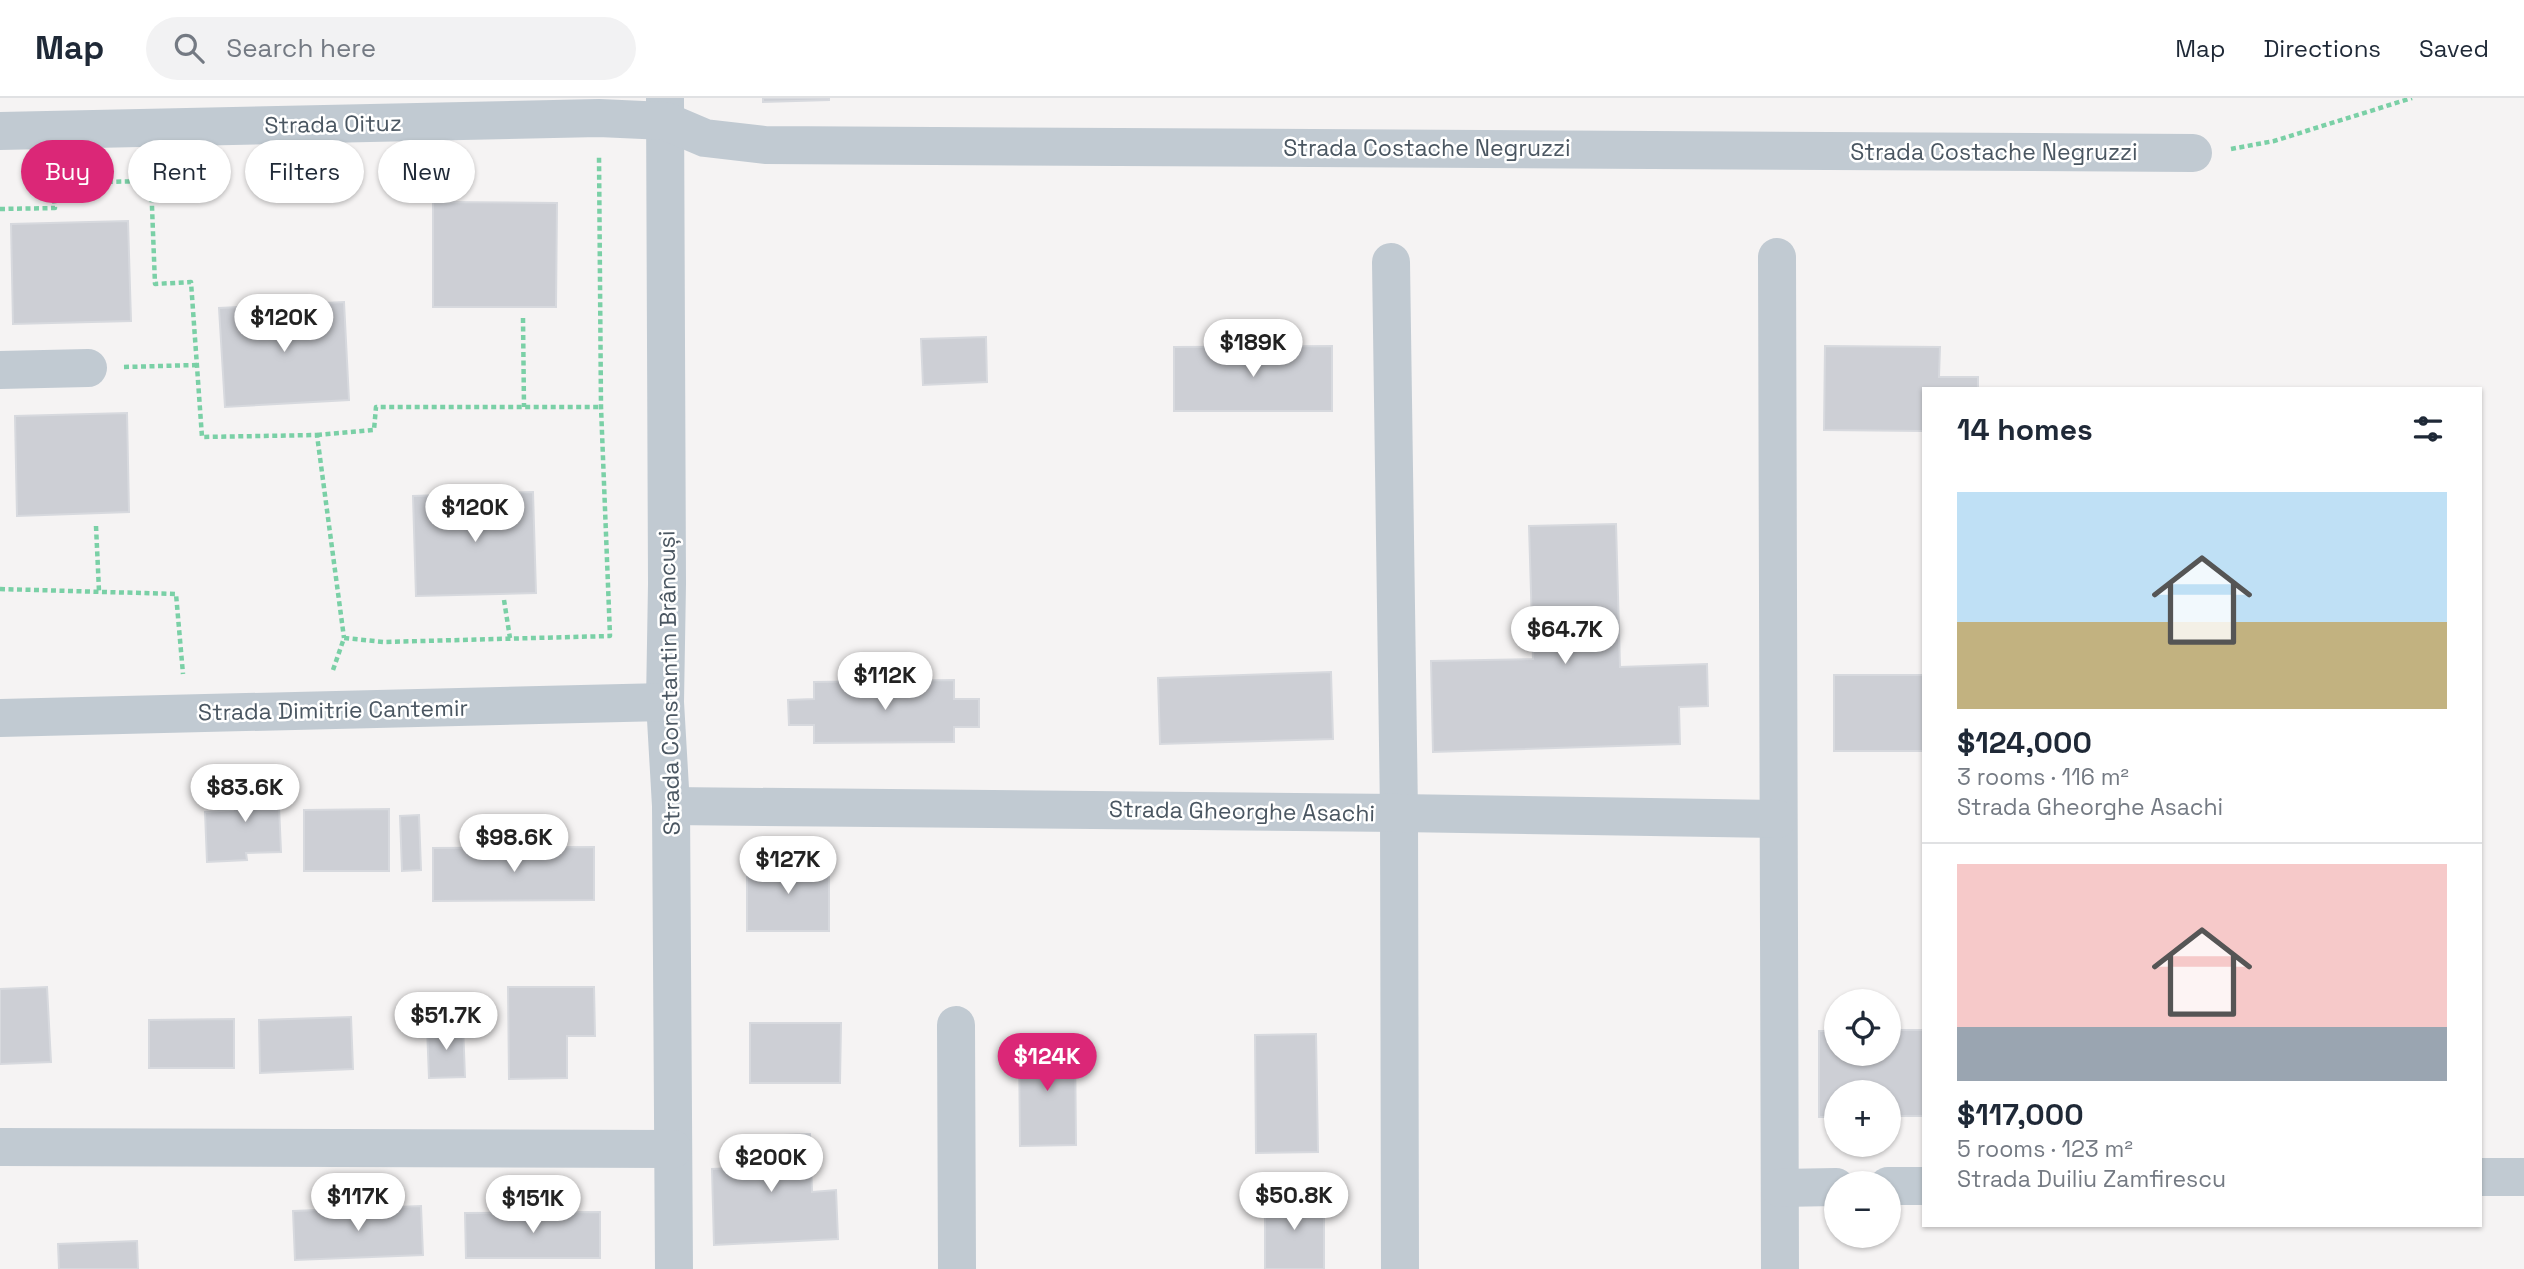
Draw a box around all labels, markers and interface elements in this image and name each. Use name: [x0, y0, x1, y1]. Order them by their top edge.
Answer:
search box: [146, 17, 636, 80]
text: Map: [35, 27, 104, 69]
icon: search: [170, 29, 208, 67]
text: Search here: [226, 31, 376, 65]
text: Map: [2175, 33, 2225, 64]
text: Directions: [2263, 33, 2381, 64]
text: Saved: [2419, 33, 2489, 64]
street label: Strada Oituz: [264, 108, 402, 140]
street label: Strada Costache Negruzzi: [1283, 133, 1571, 163]
street label: Strada Costache Negruzzi: [1850, 137, 2138, 167]
chip: Buy: [21, 140, 114, 203]
chip: Rent: [128, 140, 231, 203]
chip: Filters: [245, 140, 364, 203]
chip: New: [378, 140, 475, 203]
pin: $120K: [235, 294, 333, 354]
text: $120K: [250, 302, 318, 332]
pin: $189K: [1204, 320, 1302, 379]
text: $189K: [1220, 327, 1286, 357]
text: 14 homes: [1957, 410, 2093, 449]
icon: filters: [2409, 410, 2447, 448]
pin: $120K: [426, 484, 524, 544]
text: $120K: [441, 492, 509, 522]
street label: Strada Constantin Brâncuși: [651, 530, 687, 836]
icon: home: [2139, 537, 2265, 663]
pin: $64.7K: [1508, 606, 1622, 666]
text: $64.7K: [1527, 614, 1603, 644]
pin: $112K: [836, 652, 934, 712]
text: $112K: [854, 660, 916, 690]
street label: Strada Dimitrie Cantemir: [198, 693, 468, 727]
text: $124,000: [1957, 723, 2092, 762]
text: 3 rooms · 116 m²: [1957, 762, 2129, 792]
pin: $83.6K: [188, 764, 302, 824]
text: $83.6K: [207, 772, 283, 802]
text: Strada Gheorghe Asachi: [1957, 792, 2223, 822]
street label: Strada Gheorghe Asachi: [1109, 794, 1375, 828]
pin: $98.6K: [457, 814, 571, 874]
text: $98.6K: [475, 822, 553, 852]
pin: $127K: [739, 836, 837, 896]
text: $127K: [756, 844, 820, 874]
icon: home: [2139, 909, 2265, 1035]
map controls: [1824, 989, 1901, 1248]
button: locate: [1824, 989, 1901, 1066]
pin: $51.7K: [389, 992, 503, 1052]
text: $51.7K: [411, 1000, 481, 1030]
pin: $124K: [998, 1034, 1096, 1093]
text: $124K: [1014, 1041, 1080, 1071]
button: +: [1824, 1080, 1901, 1157]
text: $117,000: [1957, 1095, 2084, 1134]
pin: $200K: [722, 1134, 820, 1194]
text: 5 rooms · 123 m²: [1957, 1134, 2133, 1164]
text: $200K: [735, 1142, 807, 1172]
text: Strada Duiliu Zamfirescu: [1957, 1164, 2226, 1194]
button: −: [1824, 1171, 1901, 1248]
pin: $50.8K: [1237, 1172, 1351, 1232]
pin: $117K: [309, 1174, 407, 1233]
pin: $151K: [484, 1176, 582, 1235]
text: $50.8K: [1255, 1180, 1333, 1210]
text: $117K: [327, 1181, 389, 1211]
text: $151K: [502, 1183, 564, 1213]

